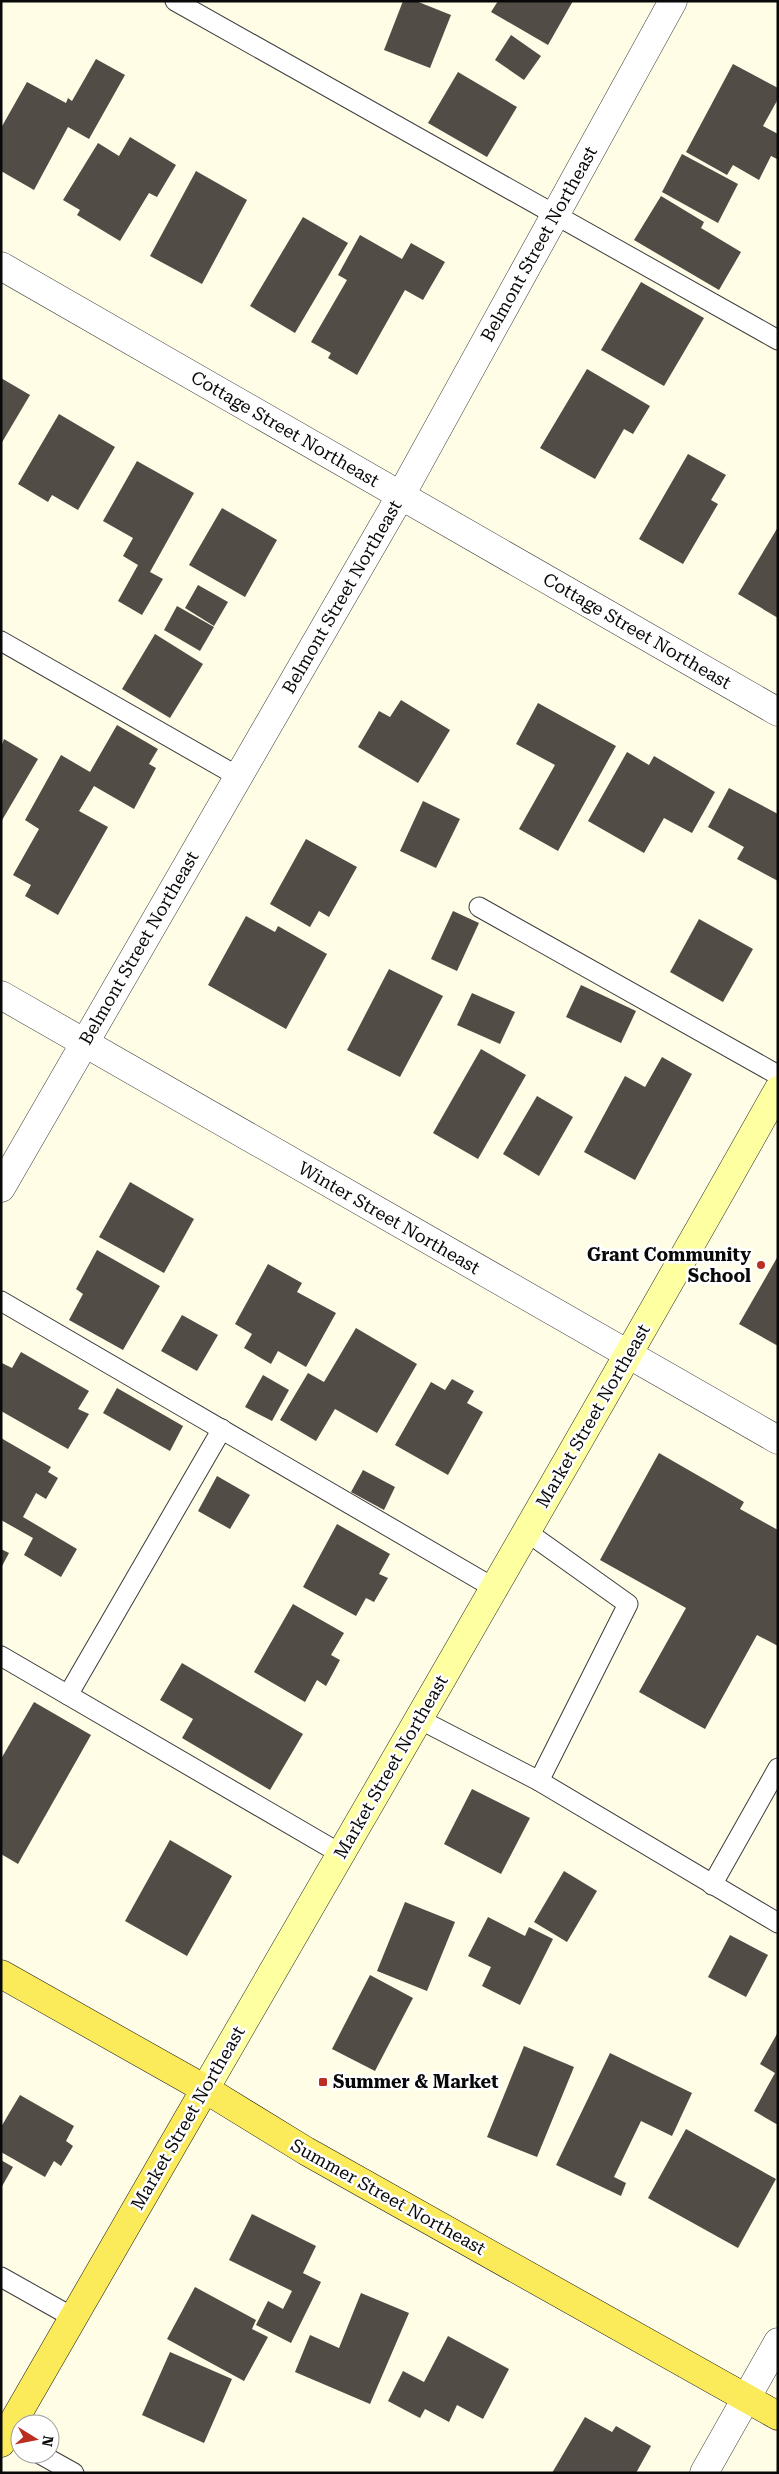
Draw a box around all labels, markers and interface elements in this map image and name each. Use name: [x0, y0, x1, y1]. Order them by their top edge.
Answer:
street label: Belmont Street Northeast: [476, 142, 601, 345]
street label: Cottage Street Northeast: [187, 366, 383, 491]
street label: Belmont Street Northeast: [277, 496, 406, 697]
street label: Cottage Street Northeast: [539, 568, 735, 693]
street label: Belmont Street Northeast: [74, 847, 203, 1048]
street label: Winter Street Northeast: [295, 1157, 484, 1278]
place label: Grant Community School: [587, 1244, 751, 1286]
marker: Grant Community School: [755, 1259, 767, 1271]
street label: Market Street Northeast: [531, 1320, 654, 1511]
street label: Market Street Northeast: [329, 1671, 452, 1862]
street label: Market Street Northeast: [126, 2022, 249, 2213]
place label: Summer & Market: [333, 2071, 499, 2092]
marker: Summer & Market: [317, 2076, 329, 2088]
street label: Summer Street Northeast: [287, 2134, 490, 2259]
north arrow: [10, 2414, 60, 2464]
text: N: [39, 2435, 57, 2448]

